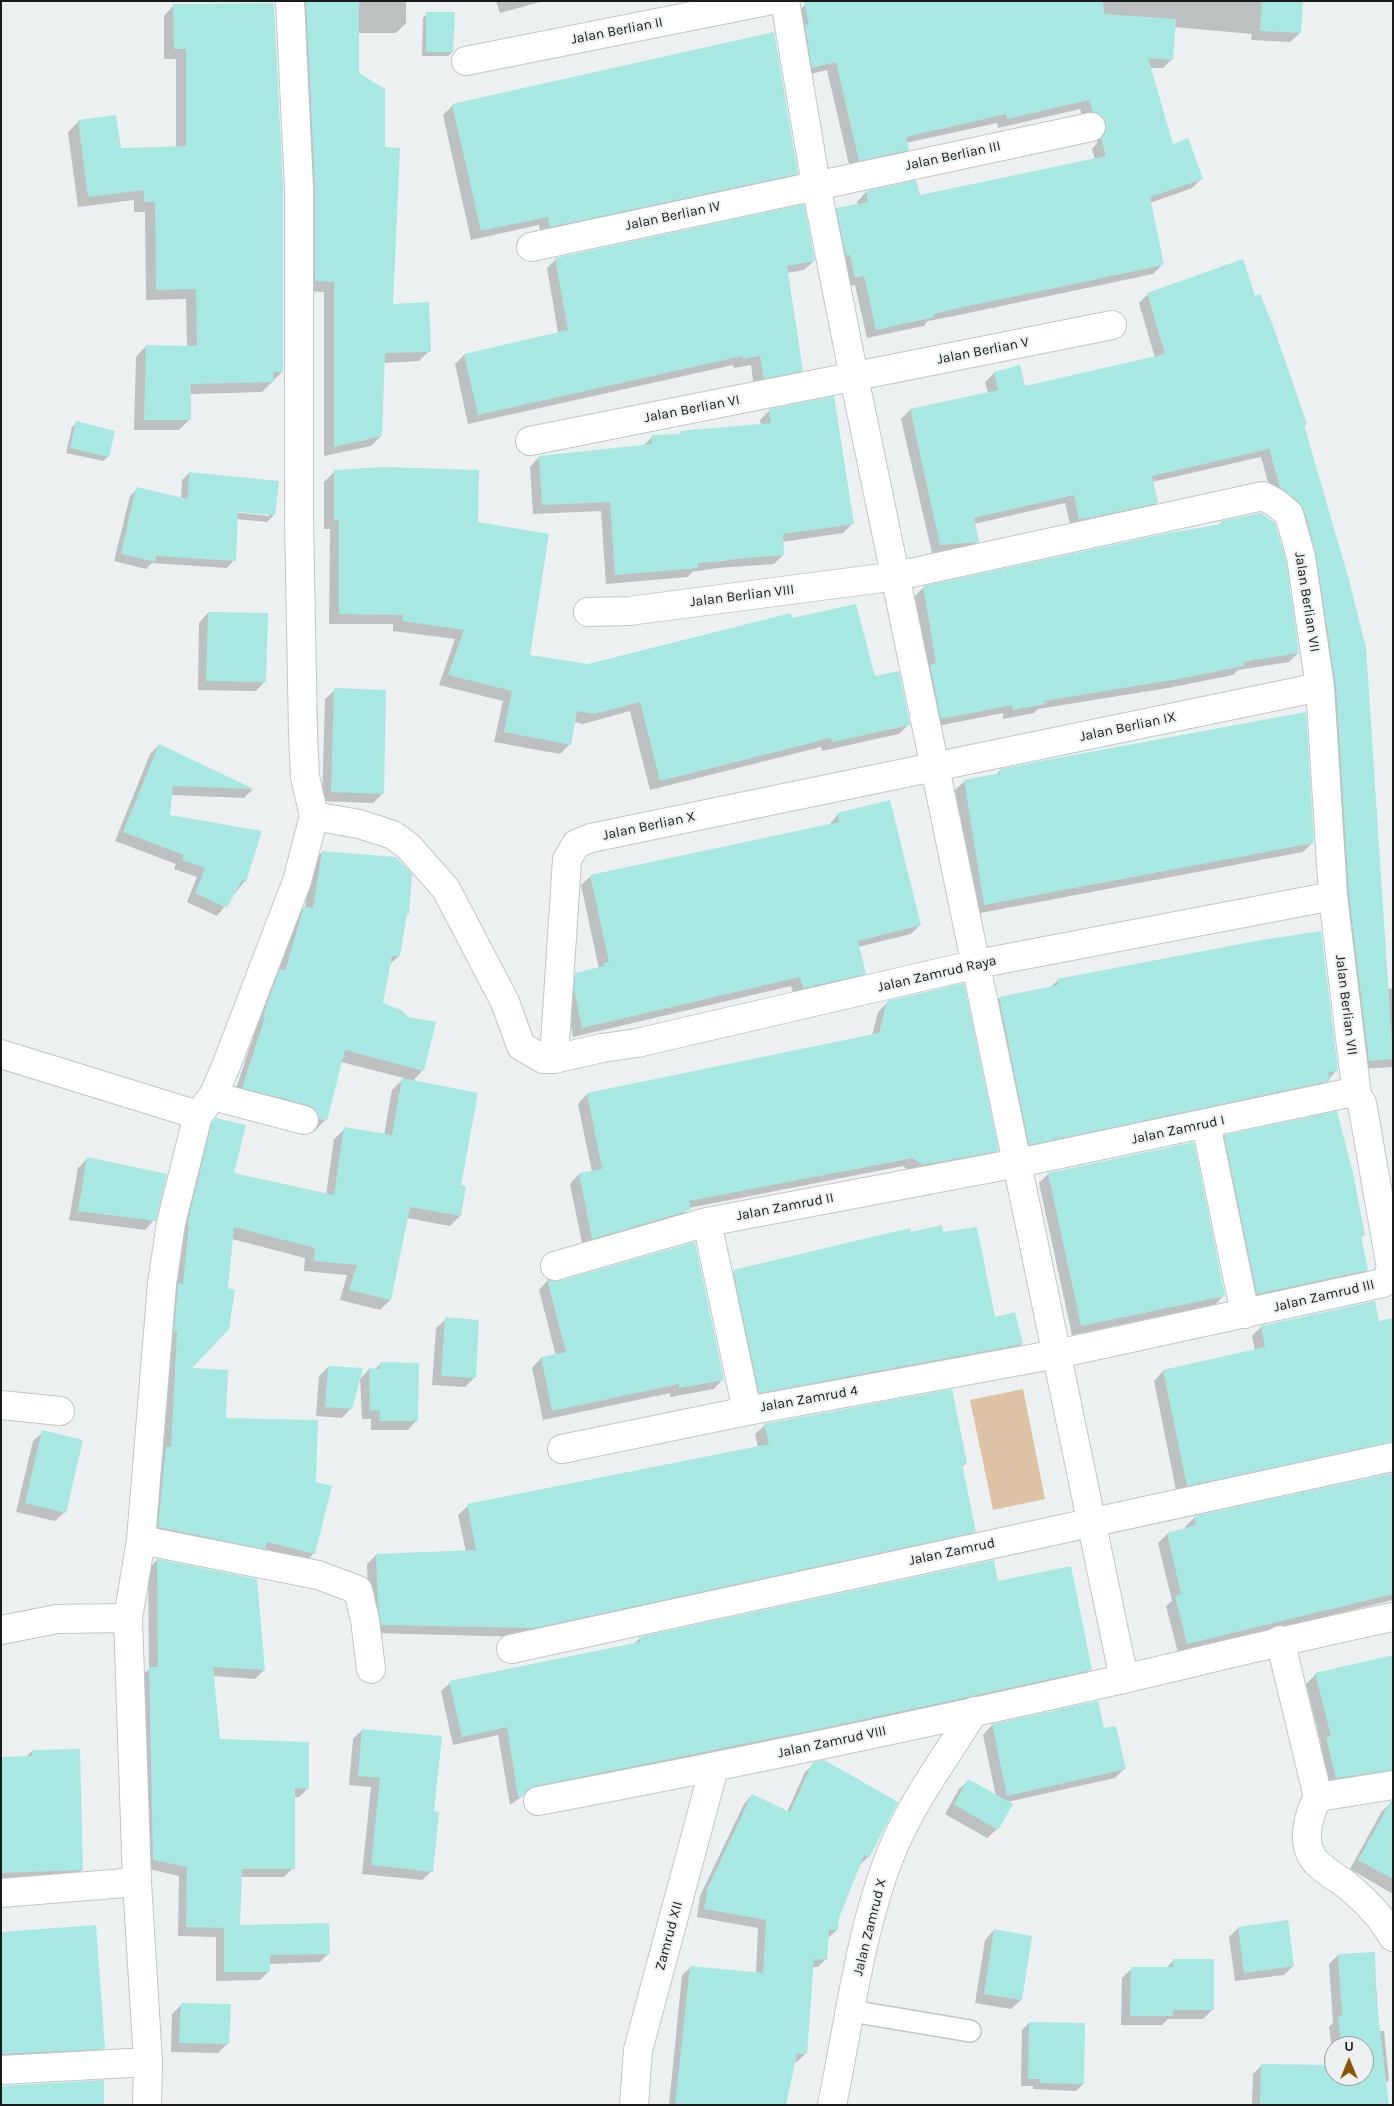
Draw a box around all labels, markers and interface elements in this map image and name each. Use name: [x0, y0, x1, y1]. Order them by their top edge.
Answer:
street label: Jalan Berlian II: [570, 14, 664, 48]
street label: Jalan Berlian III: [904, 138, 1002, 174]
street label: Jalan Berlian IV: [624, 198, 722, 234]
street label: Jalan Berlian V: [936, 334, 1030, 368]
street label: Jalan Berlian VI: [643, 391, 741, 427]
street label: Jalan Berlian VII: [1291, 551, 1323, 653]
street label: Jalan Berlian VIII: [689, 581, 795, 611]
street label: Jalan Berlian IX: [1078, 709, 1178, 745]
street label: Jalan Berlian X: [601, 808, 697, 844]
street label: Jalan Zamrud Raya: [876, 952, 998, 996]
street label: Jalan Berlian VII: [1332, 954, 1360, 1056]
street label: Jalan Zamrud I: [1130, 1112, 1226, 1148]
street label: Jalan Zamrud II: [735, 1189, 835, 1225]
street label: Jalan Zamrud III: [1272, 1276, 1376, 1316]
street label: Jalan Zamrud 4: [759, 1382, 859, 1416]
street label: Jalan Zamrud: [907, 1535, 997, 1569]
street label: Jalan Zamrud VIII: [776, 1722, 888, 1762]
street label: Jalan Zamrud X: [850, 1876, 890, 1978]
street label: Zamrud XII: [652, 1900, 686, 1972]
north arrow: [1324, 2036, 1374, 2086]
text: U: [1344, 2038, 1354, 2055]

